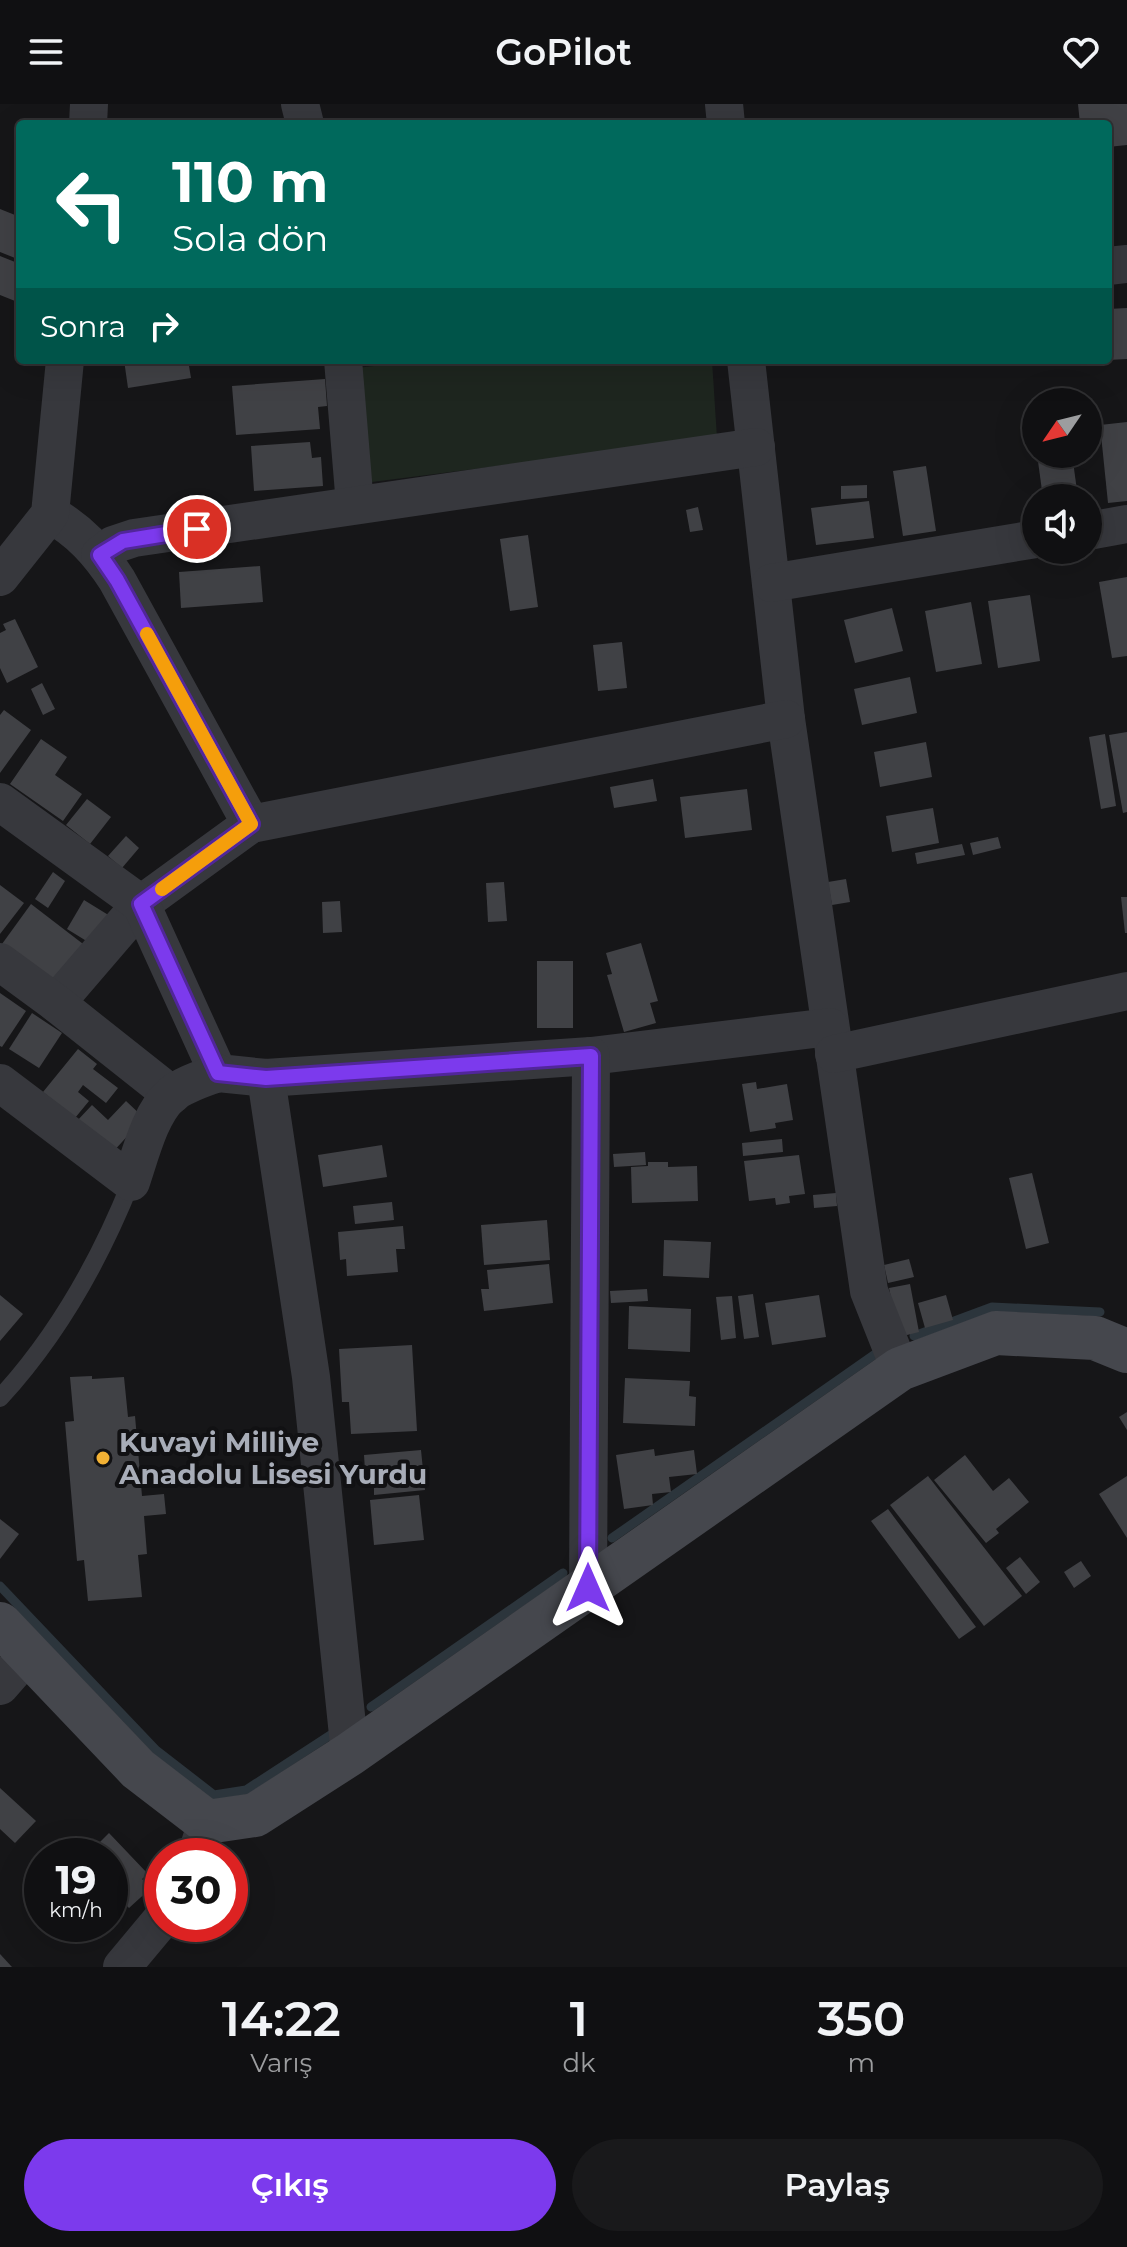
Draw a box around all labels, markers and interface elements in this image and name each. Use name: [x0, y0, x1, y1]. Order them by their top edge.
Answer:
icon: menu: [24, 30, 68, 74]
text: GoPilot: [495, 30, 632, 74]
icon: heart: [1059, 30, 1103, 74]
text: 110 m: [172, 148, 329, 216]
icon: left: [40, 152, 144, 256]
text: Sola dön: [172, 216, 328, 260]
icon: right: [142, 304, 186, 348]
text: Sonra: [40, 308, 126, 345]
north arrow: [1022, 388, 1102, 468]
map controls: [1022, 388, 1102, 564]
button: sound: [1022, 484, 1102, 564]
pin: [163, 495, 231, 563]
icon: arrive: [175, 507, 219, 551]
place label: Kuvayi Milliye Anadolu Lisesi Yurdu: [118, 1425, 427, 1491]
marker: Kuvayi Milliye Anadolu Lisesi Yurdu: [94, 1449, 112, 1467]
position arrow: [546, 1546, 630, 1630]
speed limit sign: 30: [144, 1838, 248, 1942]
text: 19: [55, 1855, 97, 1904]
text: km/h: [49, 1898, 103, 1922]
text: 14:22: [222, 1990, 341, 2048]
text: 1: [570, 1990, 588, 2048]
text: 350: [817, 1990, 905, 2048]
text: Varış: [250, 2047, 312, 2079]
text: dk: [562, 2047, 596, 2079]
text: m: [848, 2047, 875, 2079]
button: Çıkış: [24, 2139, 556, 2231]
button: Paylaş: [572, 2139, 1103, 2231]

